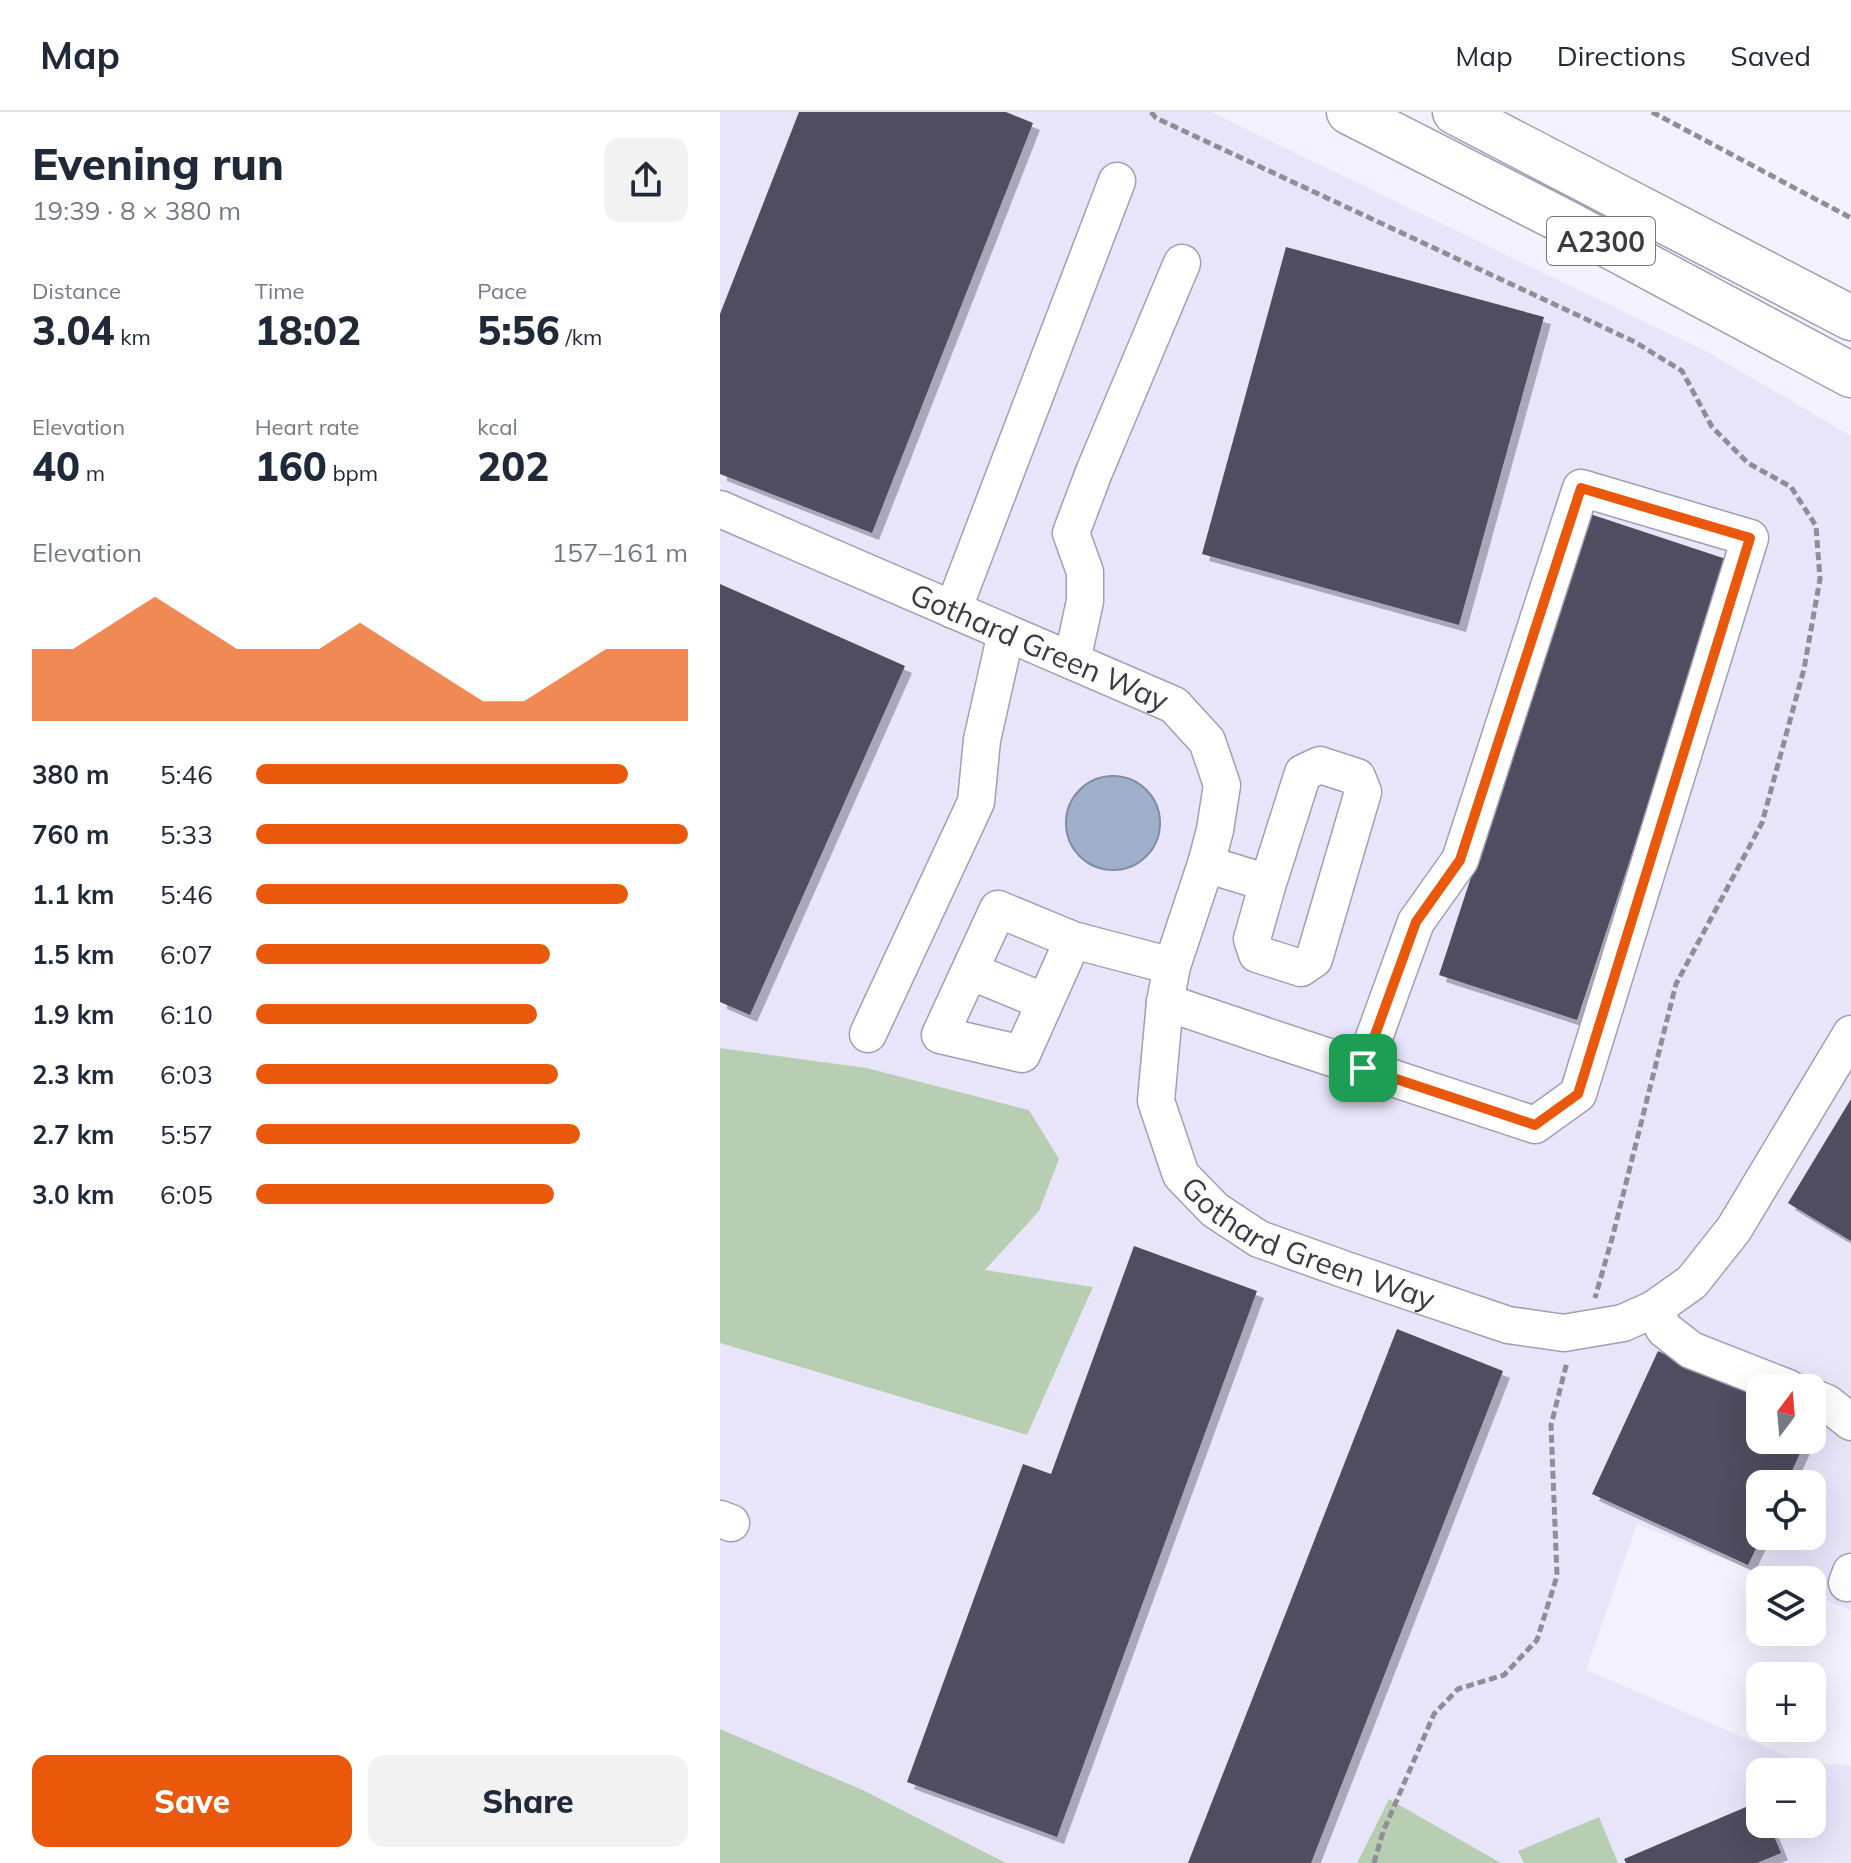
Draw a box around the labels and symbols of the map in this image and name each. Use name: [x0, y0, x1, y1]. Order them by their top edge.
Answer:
road number: A2300: [1547, 217, 1655, 265]
street label: Gothard Green Way: [904, 574, 1175, 719]
pin: [1329, 1034, 1397, 1102]
street label: Gothard Green Way: [1174, 1168, 1440, 1318]
north arrow: [1746, 1374, 1826, 1454]

